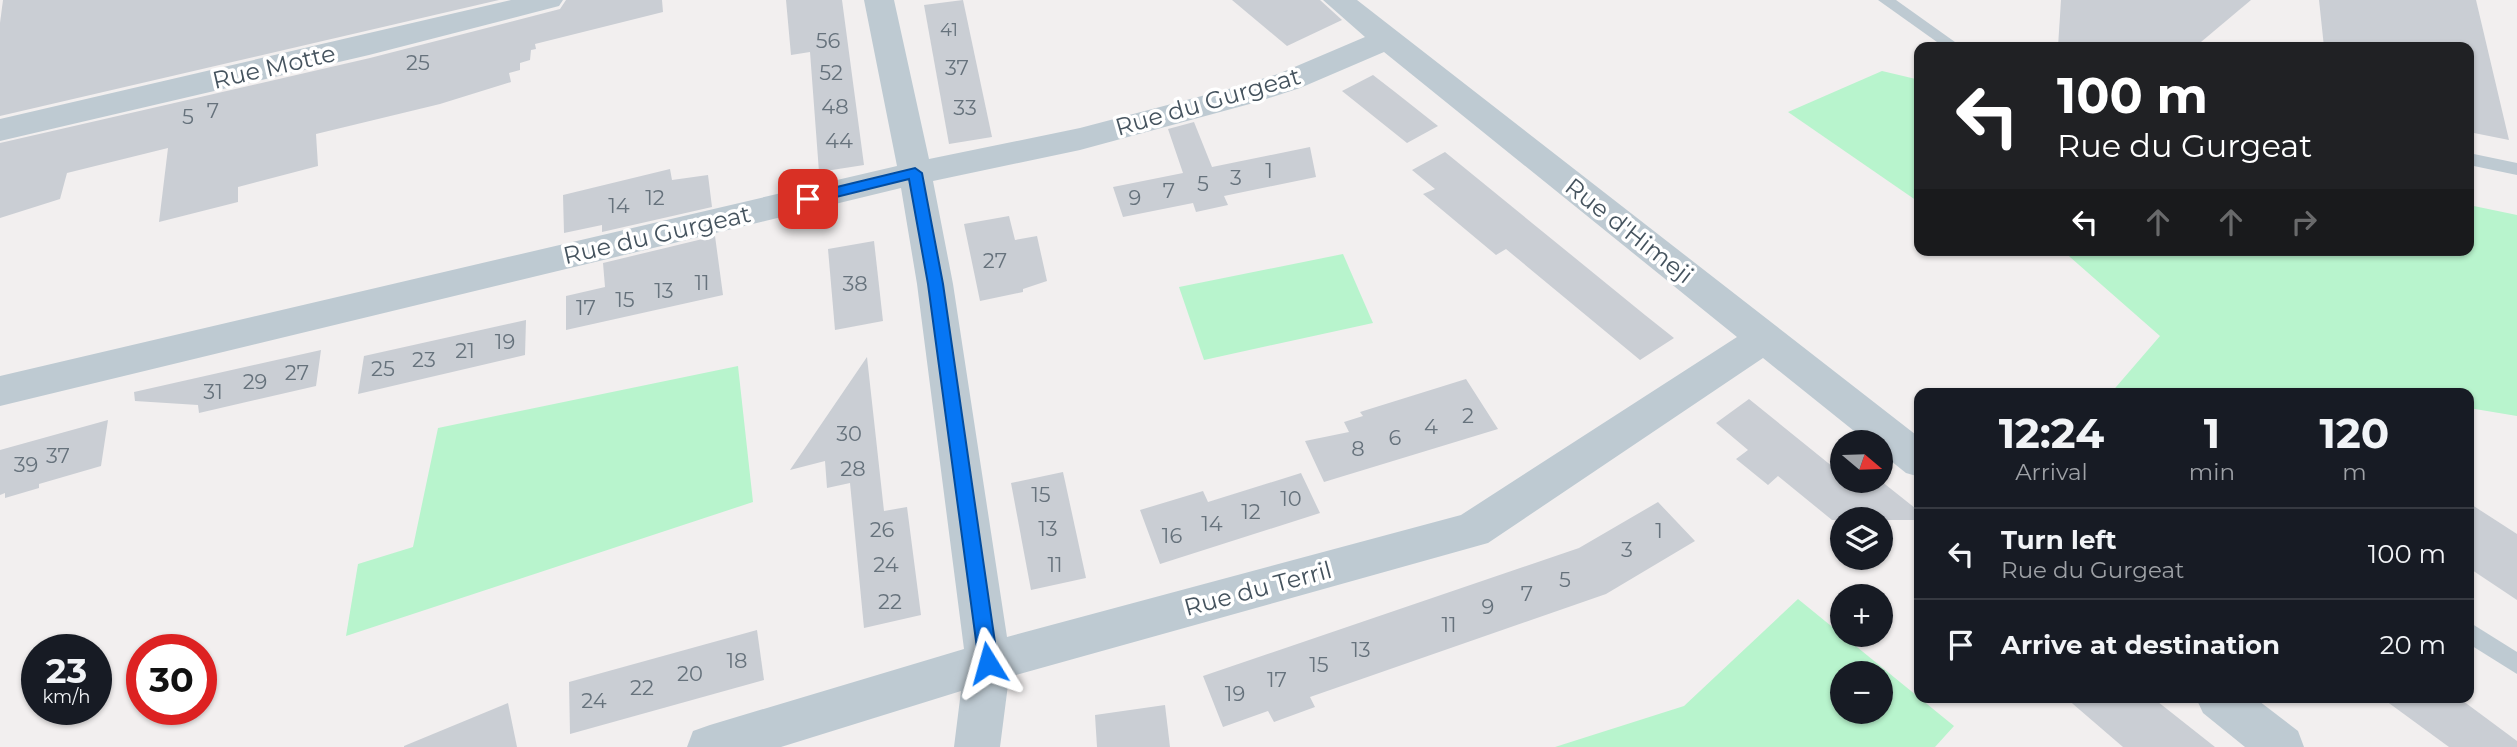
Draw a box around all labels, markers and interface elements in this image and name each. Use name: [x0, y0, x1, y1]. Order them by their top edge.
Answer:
house number: 41: [940, 19, 958, 41]
house number: 56: [816, 28, 841, 53]
street label: Rue Motte: [210, 38, 338, 95]
house number: 25: [406, 50, 430, 75]
house number: 37: [945, 55, 969, 80]
house number: 52: [819, 60, 843, 85]
street label: Rue du Gurgeat: [1112, 61, 1304, 142]
text: 100 m: [2057, 66, 2208, 125]
icon: left: [1942, 70, 2033, 161]
house number: 48: [821, 94, 849, 119]
house number: 33: [953, 95, 977, 120]
house number: 7: [207, 98, 219, 123]
house number: 5: [182, 104, 194, 129]
text: Rue du Gurgeat: [2057, 126, 2312, 165]
house number: 44: [825, 128, 853, 153]
house number: 1: [1265, 158, 1273, 183]
house number: 3: [1230, 165, 1242, 190]
pin: [778, 169, 838, 229]
house number: 5: [1197, 171, 1209, 196]
street label: Rue d'Himeji: [1560, 172, 1699, 289]
house number: 7: [1163, 178, 1175, 203]
icon: arrive: [789, 180, 827, 218]
house number: 12: [645, 185, 665, 210]
house number: 9: [1129, 185, 1141, 210]
house number: 14: [608, 193, 630, 218]
street label: Rue du Gurgeat: [560, 199, 754, 270]
icon: left: [2066, 203, 2104, 241]
icon: ahead: [2139, 203, 2177, 241]
icon: ahead: [2212, 203, 2250, 241]
icon: right: [2285, 203, 2323, 241]
house number: 27: [983, 248, 1007, 273]
house number: 11: [694, 270, 710, 295]
house number: 38: [842, 271, 868, 296]
house number: 13: [654, 278, 674, 303]
house number: 15: [615, 287, 635, 312]
house number: 17: [576, 295, 596, 320]
house number: 19: [495, 329, 515, 354]
house number: 21: [455, 338, 475, 363]
house number: 23: [412, 347, 436, 372]
house number: 25: [371, 356, 395, 381]
house number: 27: [285, 360, 309, 385]
house number: 29: [243, 369, 267, 394]
house number: 31: [203, 379, 223, 404]
house number: 2: [1462, 403, 1474, 428]
text: 12:24: [1999, 407, 2104, 459]
text: 1: [2204, 407, 2220, 459]
text: 120: [2320, 407, 2389, 459]
house number: 4: [1424, 414, 1438, 439]
house number: 30: [836, 421, 862, 446]
house number: 6: [1389, 425, 1402, 450]
north arrow: [1830, 430, 1894, 494]
map controls: [1830, 430, 1893, 724]
house number: 8: [1351, 436, 1365, 461]
house number: 37: [46, 443, 70, 468]
house number: 39: [14, 452, 38, 477]
house number: 28: [840, 456, 866, 481]
text: Arrival: [2015, 458, 2088, 486]
text: min: [2189, 458, 2235, 486]
text: m: [2342, 458, 2367, 486]
house number: 15: [1031, 482, 1051, 507]
house number: 10: [1280, 486, 1302, 511]
house number: 12: [1241, 499, 1261, 524]
button: layers: [1830, 507, 1893, 570]
house number: 14: [1201, 511, 1223, 536]
house number: 13: [1038, 516, 1058, 541]
house number: 26: [870, 517, 895, 542]
house number: 1: [1655, 518, 1663, 543]
house number: 16: [1162, 523, 1182, 548]
text: Turn left: [2001, 524, 2117, 556]
icon: left: [1942, 535, 1980, 573]
house number: 3: [1621, 537, 1633, 562]
text: 100 m: [2368, 538, 2446, 570]
house number: 24: [873, 552, 899, 577]
house number: 11: [1047, 552, 1063, 577]
street label: Rue du Terril: [1181, 555, 1335, 622]
text: Rue du Gurgeat: [2001, 556, 2184, 584]
house number: 5: [1559, 567, 1571, 592]
house number: 7: [1521, 581, 1533, 606]
button: +: [1830, 584, 1893, 647]
house number: 22: [878, 589, 902, 614]
house number: 9: [1482, 594, 1494, 619]
house number: 11: [1441, 612, 1457, 637]
position arrow: [951, 626, 1025, 700]
icon: arrive: [1942, 626, 1980, 664]
text: Arrive at destination: [2001, 629, 2280, 661]
text: 20 m: [2380, 629, 2446, 661]
speed limit sign: 30: [126, 634, 217, 725]
house number: 13: [1351, 637, 1371, 662]
house number: 18: [727, 648, 747, 673]
text: 23: [46, 649, 87, 692]
house number: 15: [1309, 652, 1329, 677]
house number: 20: [677, 661, 703, 686]
button: −: [1830, 661, 1893, 724]
house number: 17: [1267, 667, 1287, 692]
house number: 22: [630, 675, 654, 700]
house number: 19: [1225, 681, 1245, 706]
text: km/h: [42, 686, 91, 708]
house number: 24: [581, 688, 607, 713]

